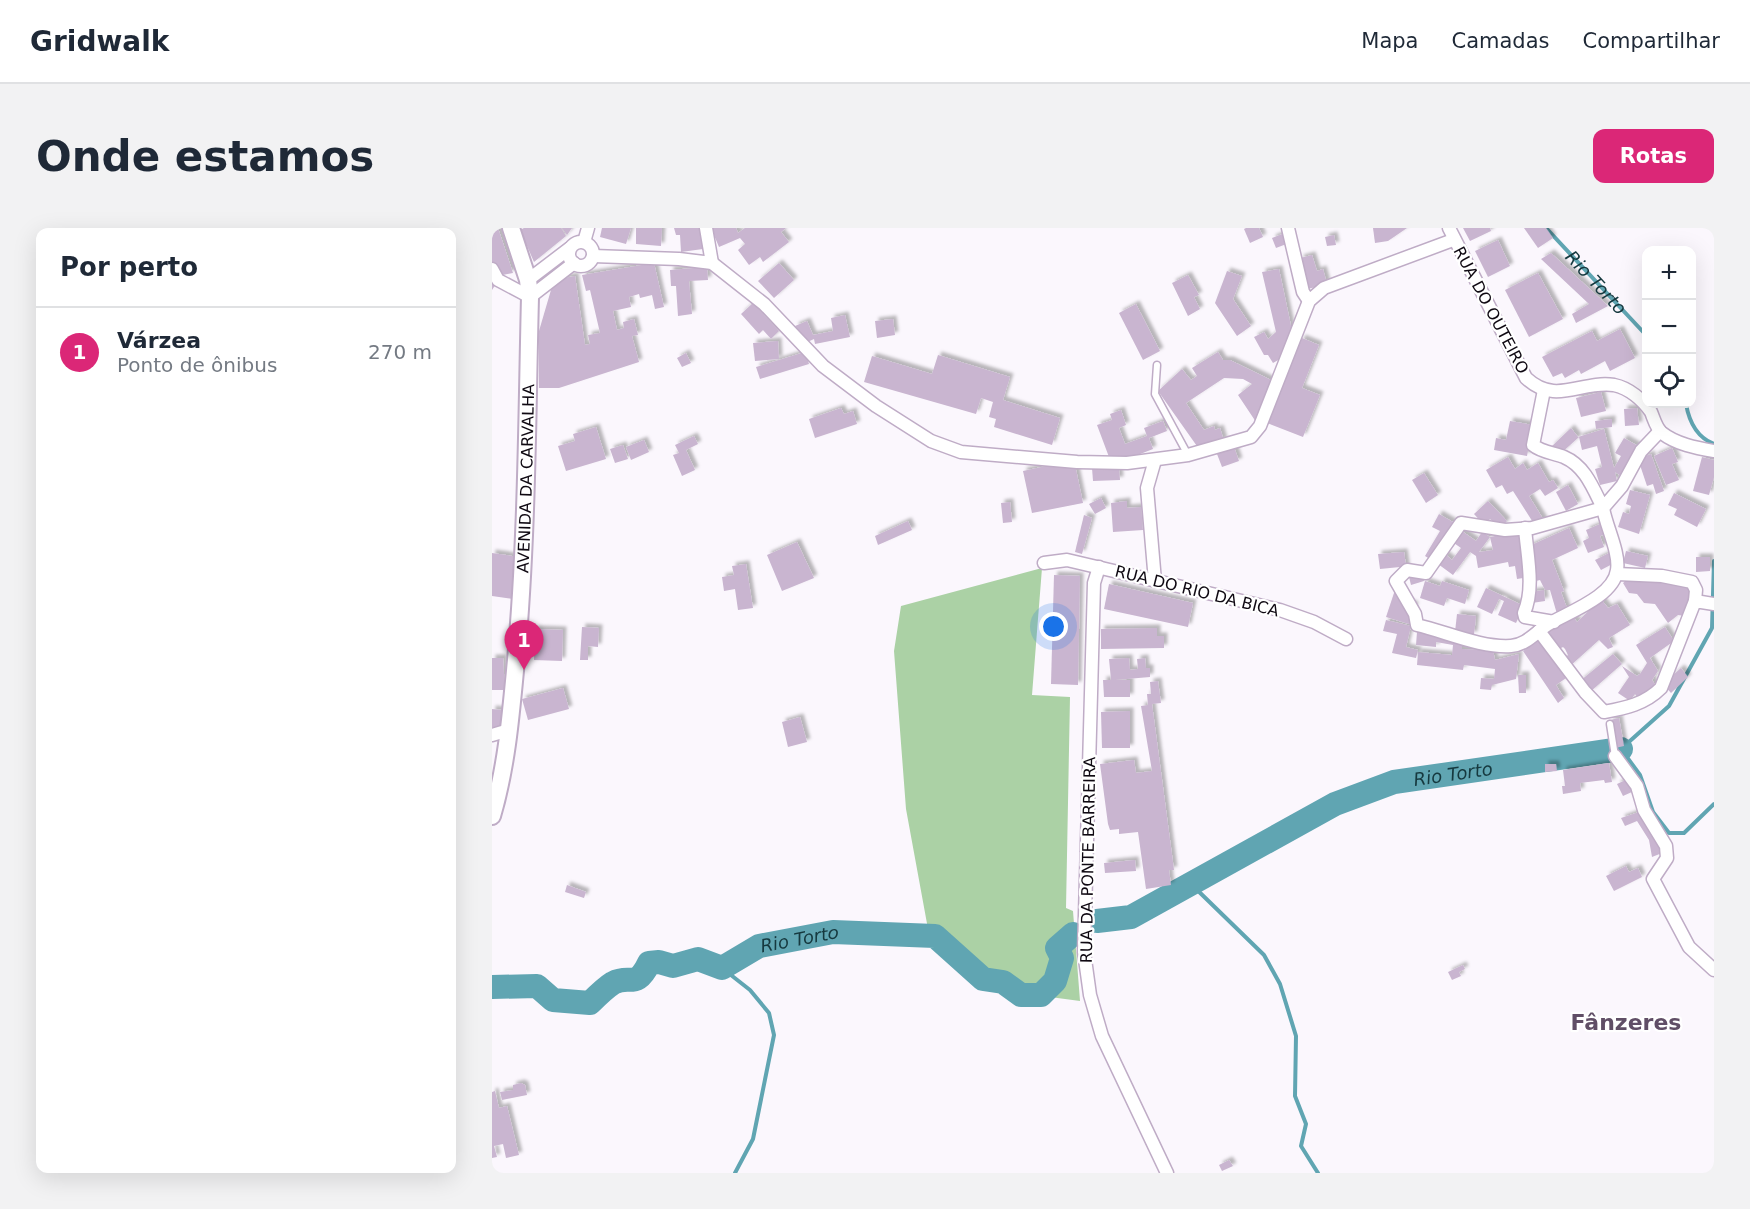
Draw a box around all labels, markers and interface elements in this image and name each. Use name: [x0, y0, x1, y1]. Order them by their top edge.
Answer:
text: Gridwalk: [30, 25, 169, 58]
text: Mapa: [1361, 29, 1418, 53]
text: Camadas: [1451, 29, 1549, 53]
text: Compartilhar: [1582, 29, 1720, 53]
button: Rotas: [1593, 129, 1714, 183]
text: Onde estamos: [36, 132, 374, 181]
street label: RUA DO OUTEIRO: [1449, 243, 1533, 377]
water label: Rio Torto: [1562, 246, 1631, 318]
map controls: [1642, 246, 1696, 408]
button: +: [1642, 246, 1696, 300]
text: Por perto: [60, 252, 198, 282]
button: −: [1642, 300, 1696, 354]
text: Várzea: [117, 328, 201, 353]
text: 1: [73, 340, 86, 364]
text: 270 m: [368, 340, 432, 364]
text: Ponto de ônibus: [117, 353, 277, 377]
button: locate: [1642, 354, 1696, 408]
street label: AVENIDA DA CARVALHA: [513, 384, 538, 573]
street label: RUA DO RIO DA BICA: [1113, 561, 1281, 621]
your location: [1039, 612, 1068, 641]
pin: 1: [504, 620, 543, 670]
street label: RUA DA PONTE BARREIRA: [1077, 757, 1099, 963]
water label: Rio Torto: [1412, 757, 1494, 790]
water label: Rio Torto: [758, 921, 839, 956]
district label: Fânzeres: [1571, 1010, 1681, 1035]

